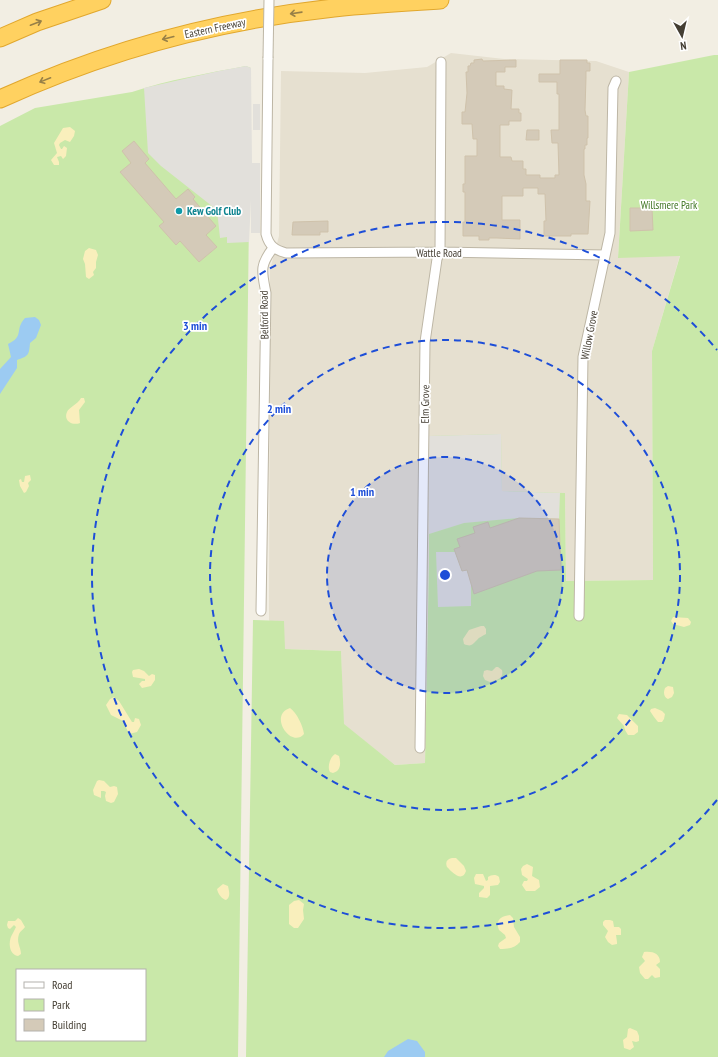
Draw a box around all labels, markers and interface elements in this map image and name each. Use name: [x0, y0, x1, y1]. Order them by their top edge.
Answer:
one-way arrow: [290, 9, 303, 17]
street label: Eastern Freeway: [183, 15, 248, 41]
north arrow: [662, 16, 702, 56]
one-way arrow: [30, 18, 42, 26]
one-way arrow: [162, 35, 175, 43]
text: N: [679, 39, 687, 53]
one-way arrow: [40, 76, 52, 84]
park label: Willsmere Park: [641, 198, 698, 212]
place label: Kew Golf Club: [187, 204, 241, 218]
marker: Kew Golf Club: [174, 206, 184, 216]
street label: Wattle Road: [416, 246, 462, 260]
street label: Belford Road: [257, 290, 271, 339]
street label: Willow Grove: [577, 309, 601, 361]
text: 3 min: [183, 318, 207, 333]
street label: Elm Grove: [418, 384, 432, 423]
text: 2 min: [267, 401, 291, 416]
text: 1 min: [350, 484, 374, 499]
centre of rings: [438, 568, 452, 582]
legend: [16, 969, 146, 1041]
text: Road: [52, 977, 72, 992]
text: Park: [52, 997, 70, 1012]
text: Building: [52, 1017, 87, 1032]

